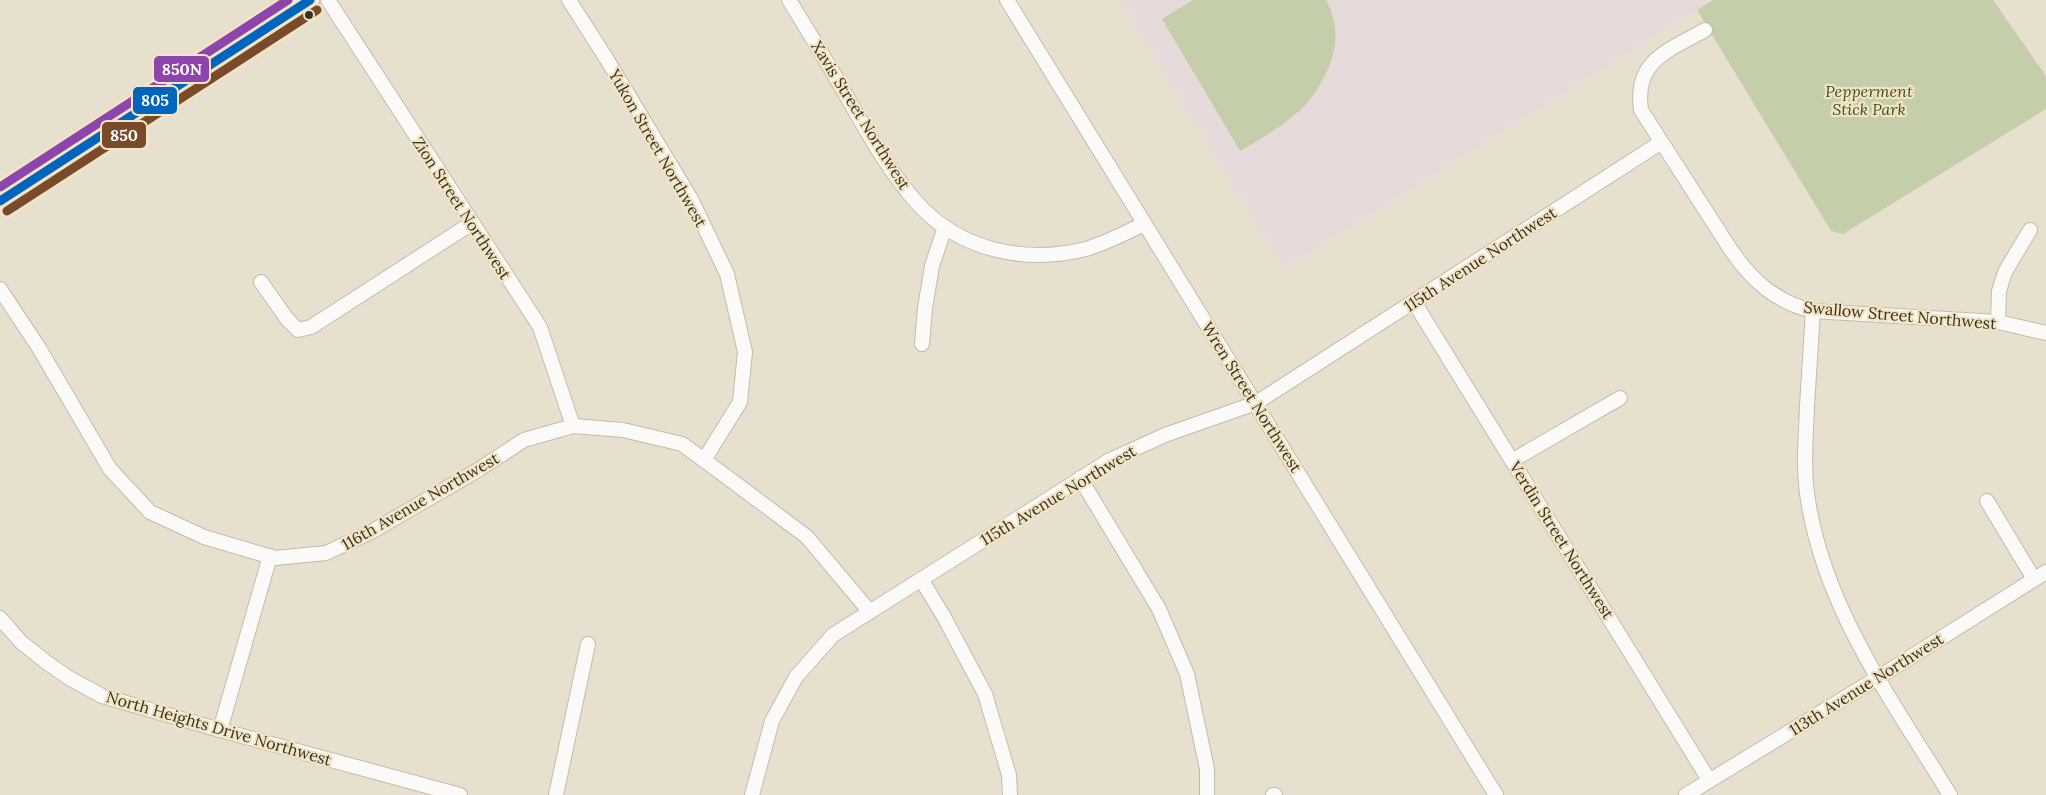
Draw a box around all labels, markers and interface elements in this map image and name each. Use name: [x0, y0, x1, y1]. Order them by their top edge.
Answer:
unlabelled marker: [303, 9, 315, 21]
street label: Xavis Street Northwest: [807, 37, 915, 194]
line badge: 850N: [153, 55, 210, 83]
text: 850N: [162, 59, 202, 79]
street label: Yukon Street Northwest: [604, 65, 712, 231]
park label: Pepperment Stick Park: [1825, 81, 1913, 119]
line badge: 805: [132, 86, 178, 115]
text: 805: [141, 90, 169, 110]
line badge: 850: [101, 121, 147, 149]
text: 850: [110, 125, 138, 145]
street label: Zion Street Northwest: [408, 133, 516, 284]
street label: 115th Avenue Northwest: [1400, 202, 1561, 316]
street label: Swallow Street Northwest: [1803, 297, 1998, 333]
street label: Wren Street Northwest: [1198, 318, 1307, 477]
street label: 115th Avenue Northwest: [977, 440, 1140, 549]
street label: 116th Avenue Northwest: [338, 447, 503, 554]
street label: Verdin Street Northwest: [1505, 457, 1619, 623]
street label: 113th Avenue Northwest: [1785, 628, 1947, 740]
street label: North Heights Drive Northwest: [104, 686, 335, 770]

